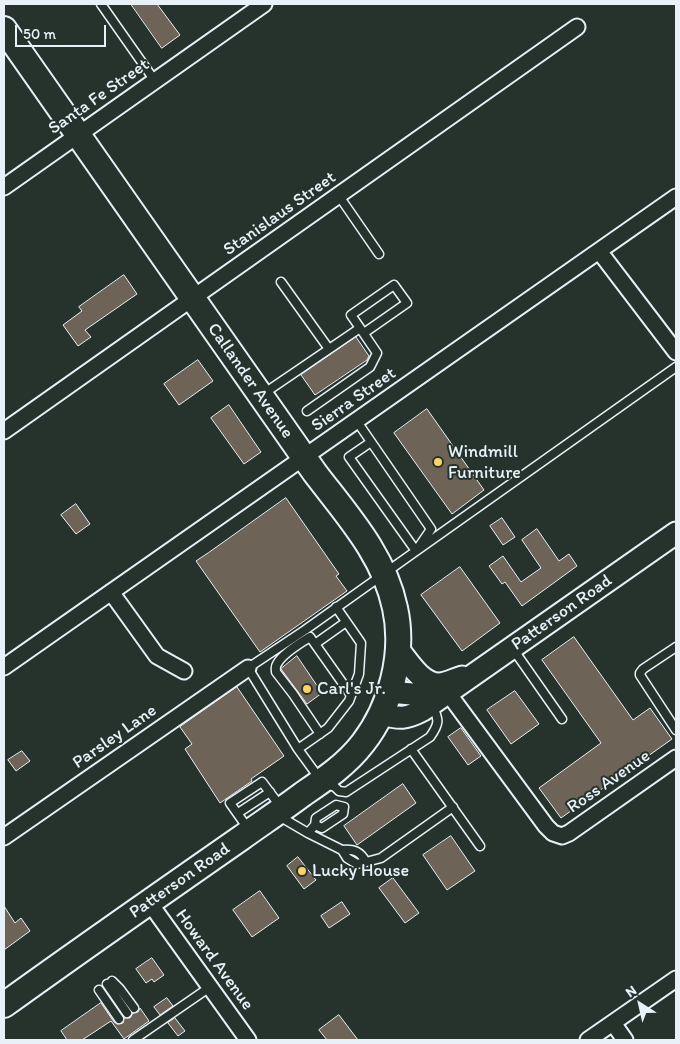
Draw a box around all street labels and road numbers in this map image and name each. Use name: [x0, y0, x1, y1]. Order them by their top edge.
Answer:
street label: Santa Fe Street: [44, 54, 154, 140]
street label: Stanislaus Street: [220, 167, 340, 261]
street label: Callander Avenue: [202, 319, 298, 443]
street label: Sierra Street: [308, 363, 400, 437]
street label: Patterson Road: [508, 570, 616, 656]
street label: Parsley Lane: [69, 700, 161, 774]
street label: Ross Avenue: [563, 746, 655, 818]
street label: Patterson Road: [126, 838, 234, 924]
street label: Howard Avenue: [170, 905, 258, 1015]

